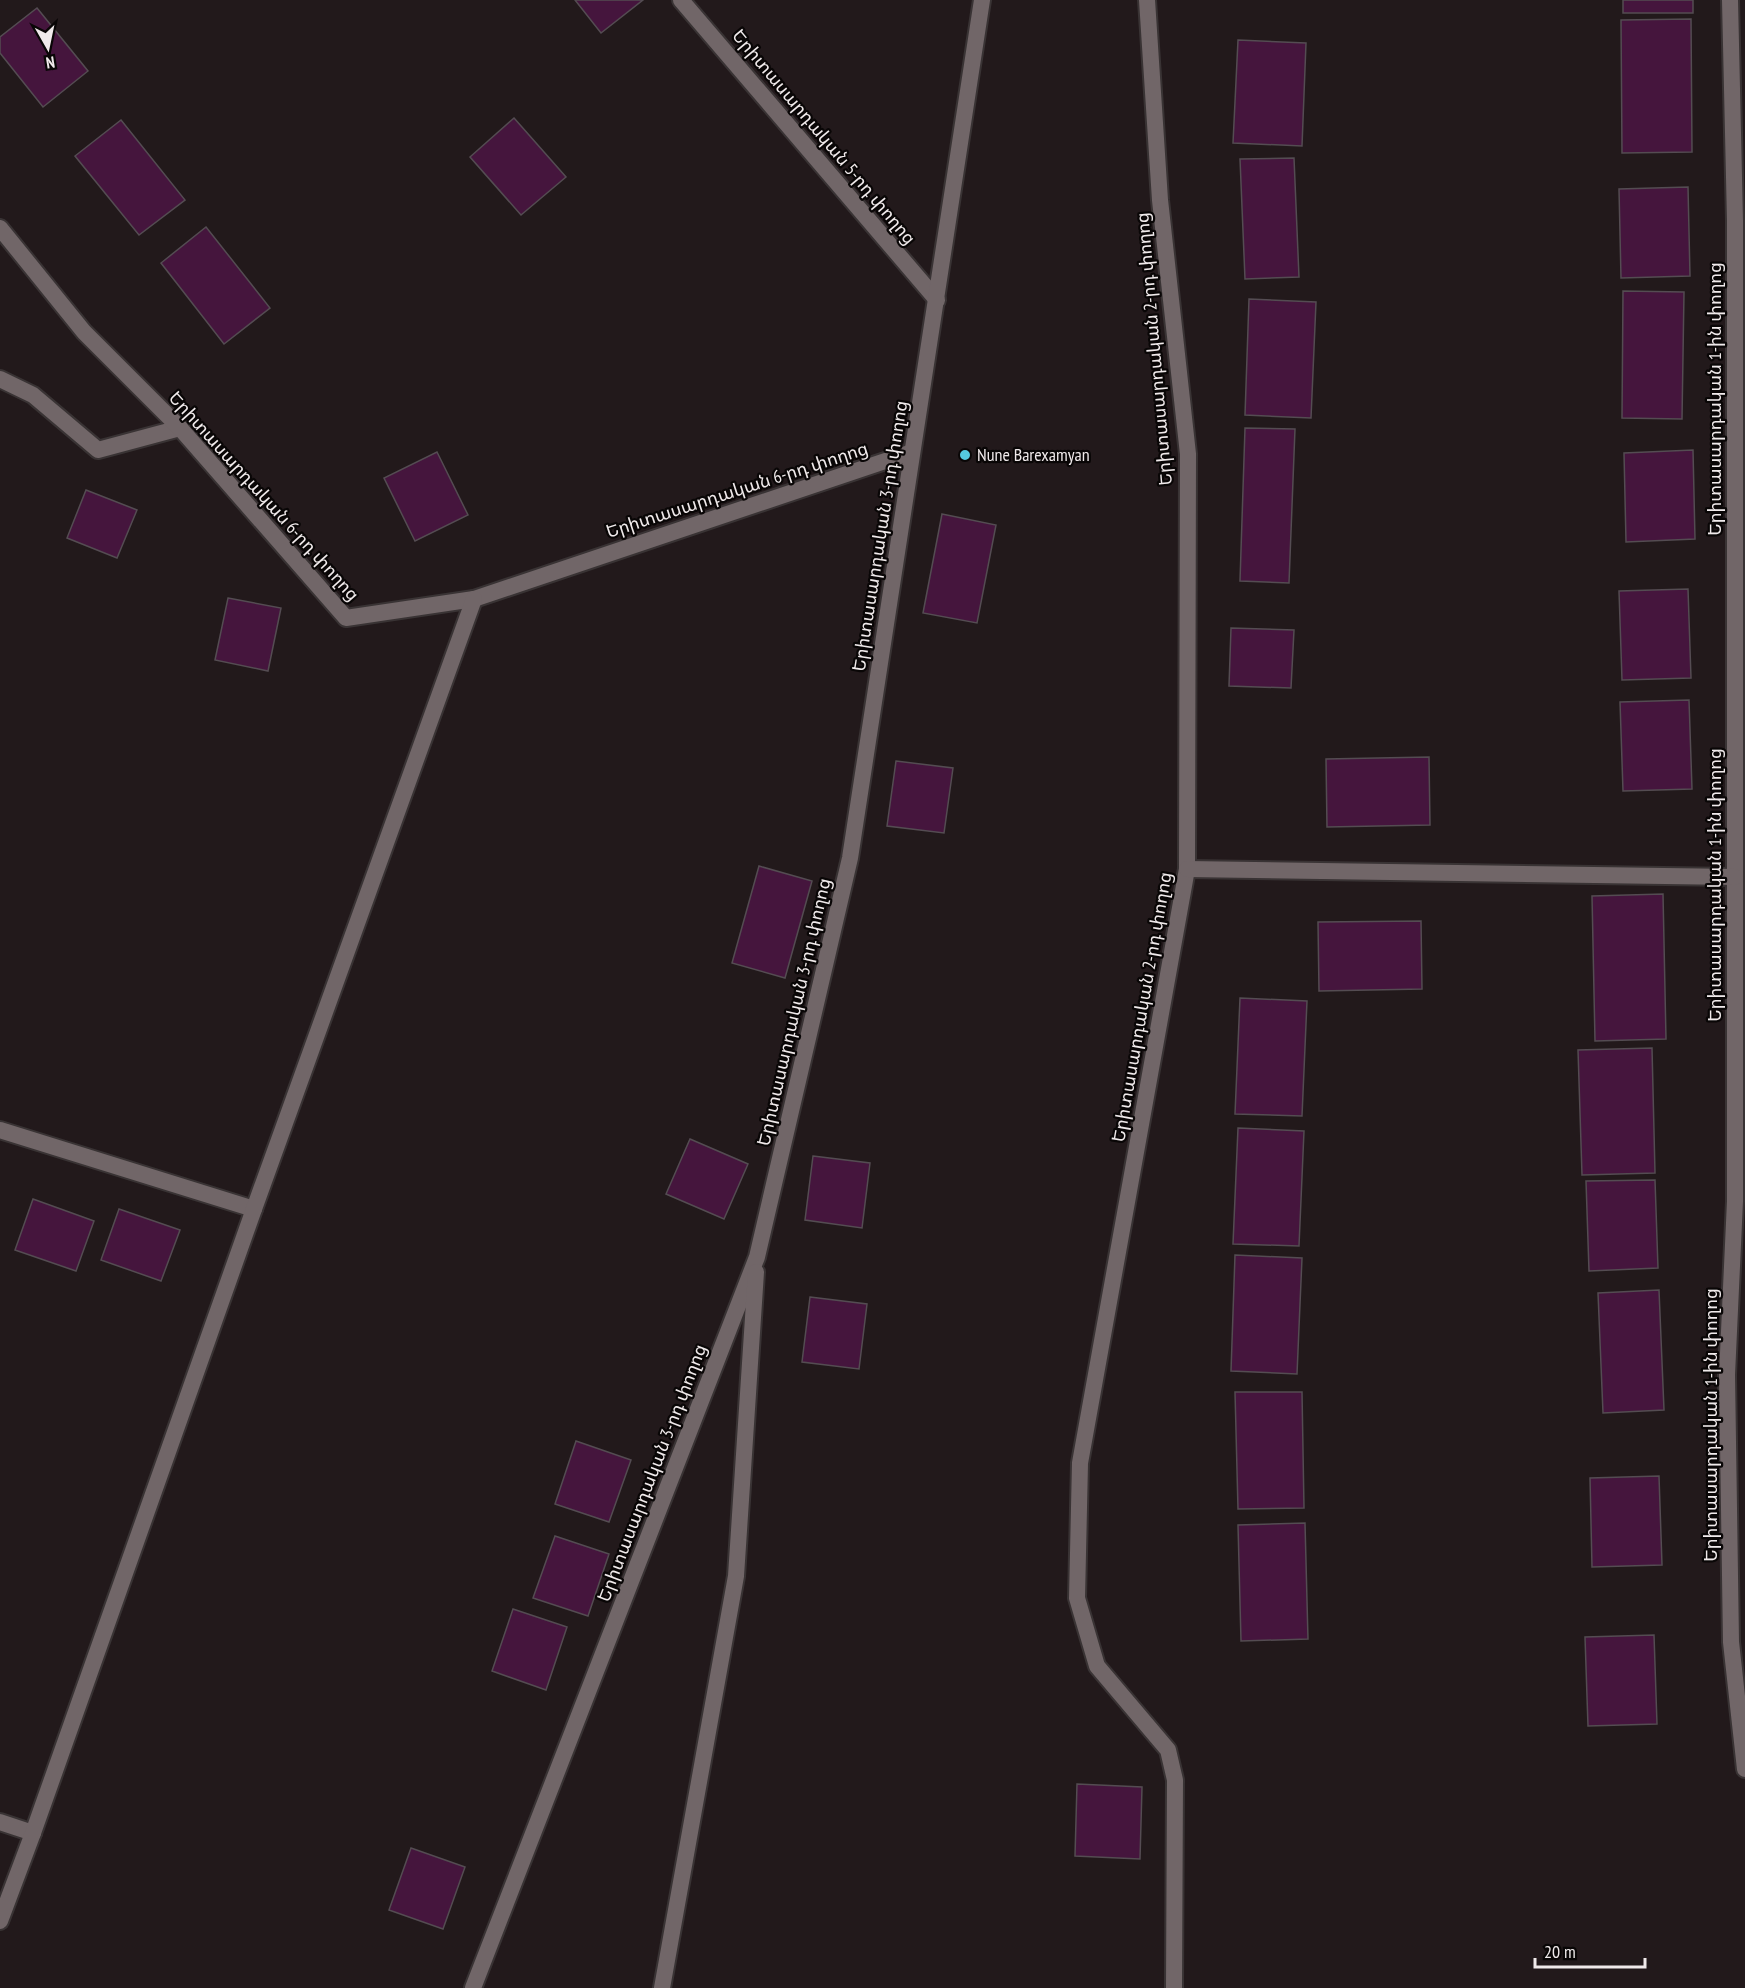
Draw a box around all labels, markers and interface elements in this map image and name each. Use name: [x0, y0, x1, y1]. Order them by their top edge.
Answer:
north arrow: [18, 18, 78, 78]
street label: Երիտասարդական 5-րդ փողոց: [727, 24, 921, 249]
text: N: [45, 52, 56, 73]
street label: Երիտասարդական 2-րդ փողոց: [1130, 211, 1177, 487]
street label: Երիտասարդական 1-ին փողոց: [1703, 262, 1726, 536]
street label: Երիտասարդական 6-րդ փողոց: [164, 386, 365, 605]
street label: Երիտասարդական 3-րդ փողոց: [847, 399, 912, 673]
street label: Երիտասարդական 6-րդ փողոց: [603, 436, 871, 543]
place label: Nune Barexamyan: [977, 443, 1090, 466]
marker: Nune Barexamyan: [958, 448, 972, 462]
street label: Երիտասարդական 1-ին փողոց: [1703, 748, 1726, 1022]
street label: Երիտասարդական 2-րդ փողոց: [1106, 870, 1177, 1144]
street label: Երիտասարդական 3-րդ փողոց: [751, 876, 836, 1148]
street label: Երիտասարդական 1-ին փողոց: [1699, 1288, 1722, 1562]
street label: Երիտասարդական 3-րդ փողոց: [592, 1341, 711, 1605]
scale bar: [1535, 1931, 1644, 1969]
text: 20 m: [1544, 1940, 1576, 1963]

